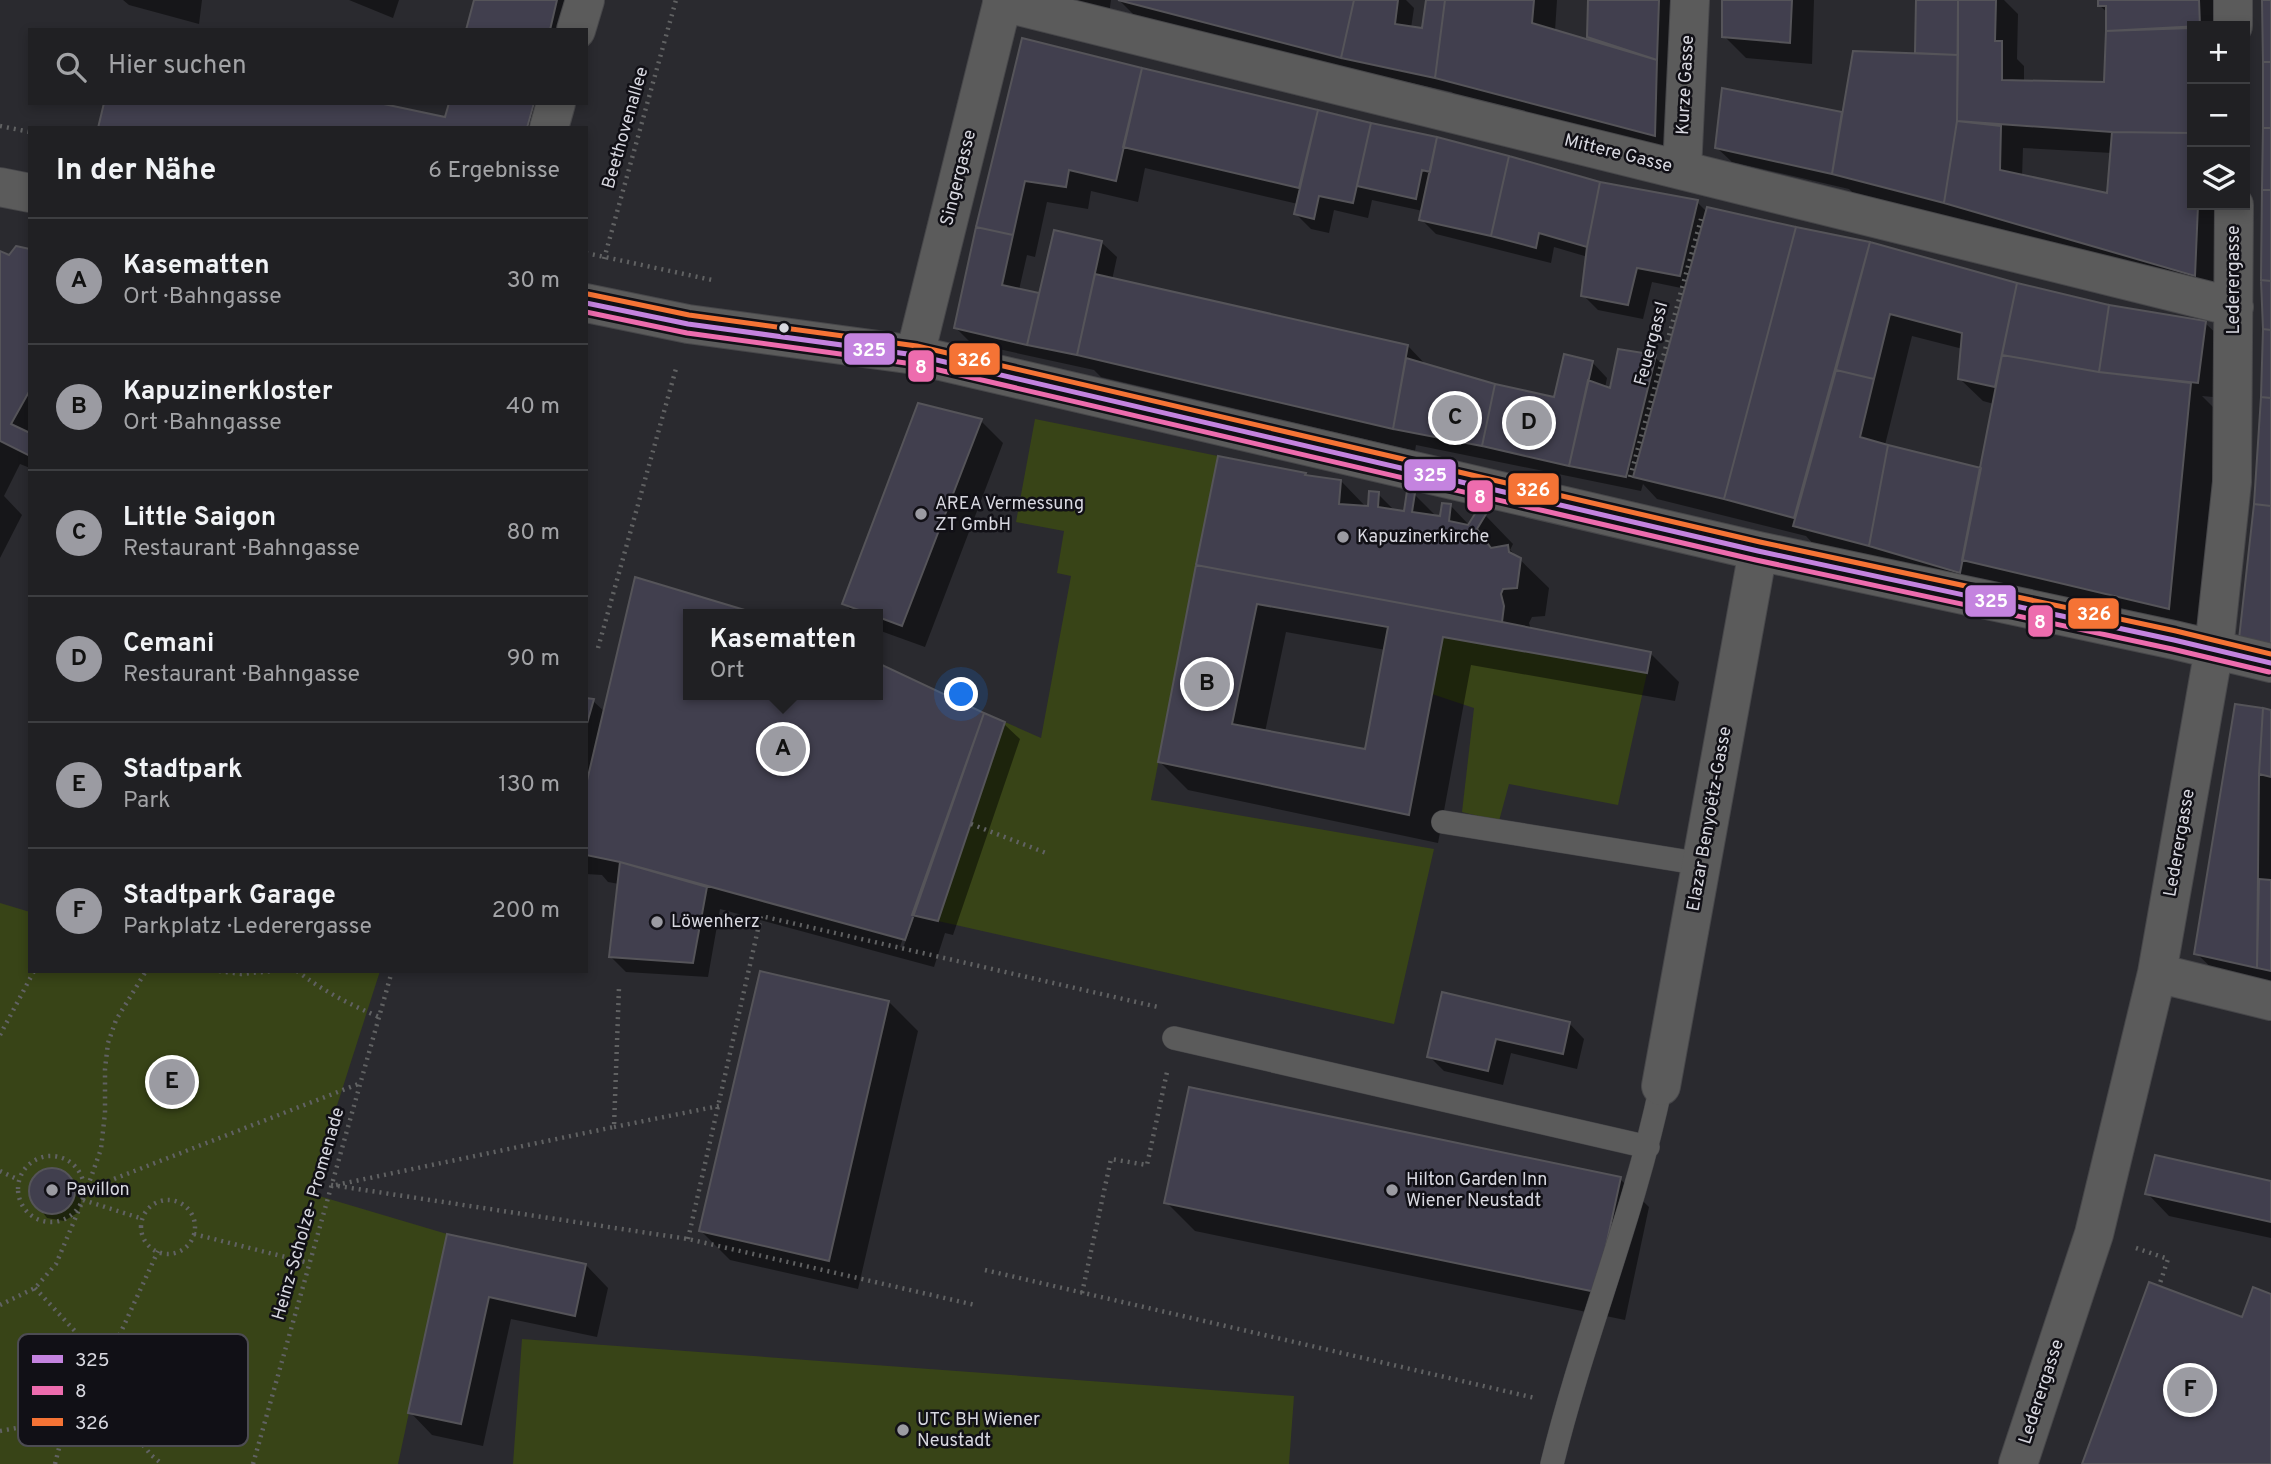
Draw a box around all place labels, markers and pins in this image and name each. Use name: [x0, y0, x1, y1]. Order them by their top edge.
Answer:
unlabelled marker: [777, 321, 791, 335]
pin: C: [1432, 392, 1478, 444]
pin: D: [1506, 397, 1552, 449]
place label: AREA Vermessung ZT GmbH: [935, 493, 1084, 537]
marker: AREA Vermessung ZT GmbH: [913, 506, 929, 522]
place label: Kapuzinerkirche: [1357, 526, 1489, 549]
marker: Kapuzinerkirche: [1335, 529, 1351, 545]
pin: B: [1184, 658, 1230, 710]
pin: A: [760, 723, 806, 775]
place label: Löwenherz: [671, 911, 760, 934]
marker: Löwenherz: [649, 914, 665, 930]
pin: E: [149, 1056, 195, 1108]
place label: Hilton Garden Inn Wiener Neustadt: [1406, 1169, 1547, 1213]
place label: Pavillon: [66, 1179, 130, 1202]
marker: Pavillon: [44, 1182, 60, 1198]
marker: Hilton Garden Inn Wiener Neustadt: [1384, 1182, 1400, 1198]
pin: F: [2167, 1364, 2213, 1416]
place label: UTC BH Wiener Neustadt: [917, 1409, 1040, 1453]
marker: UTC BH Wiener Neustadt: [895, 1422, 911, 1438]

